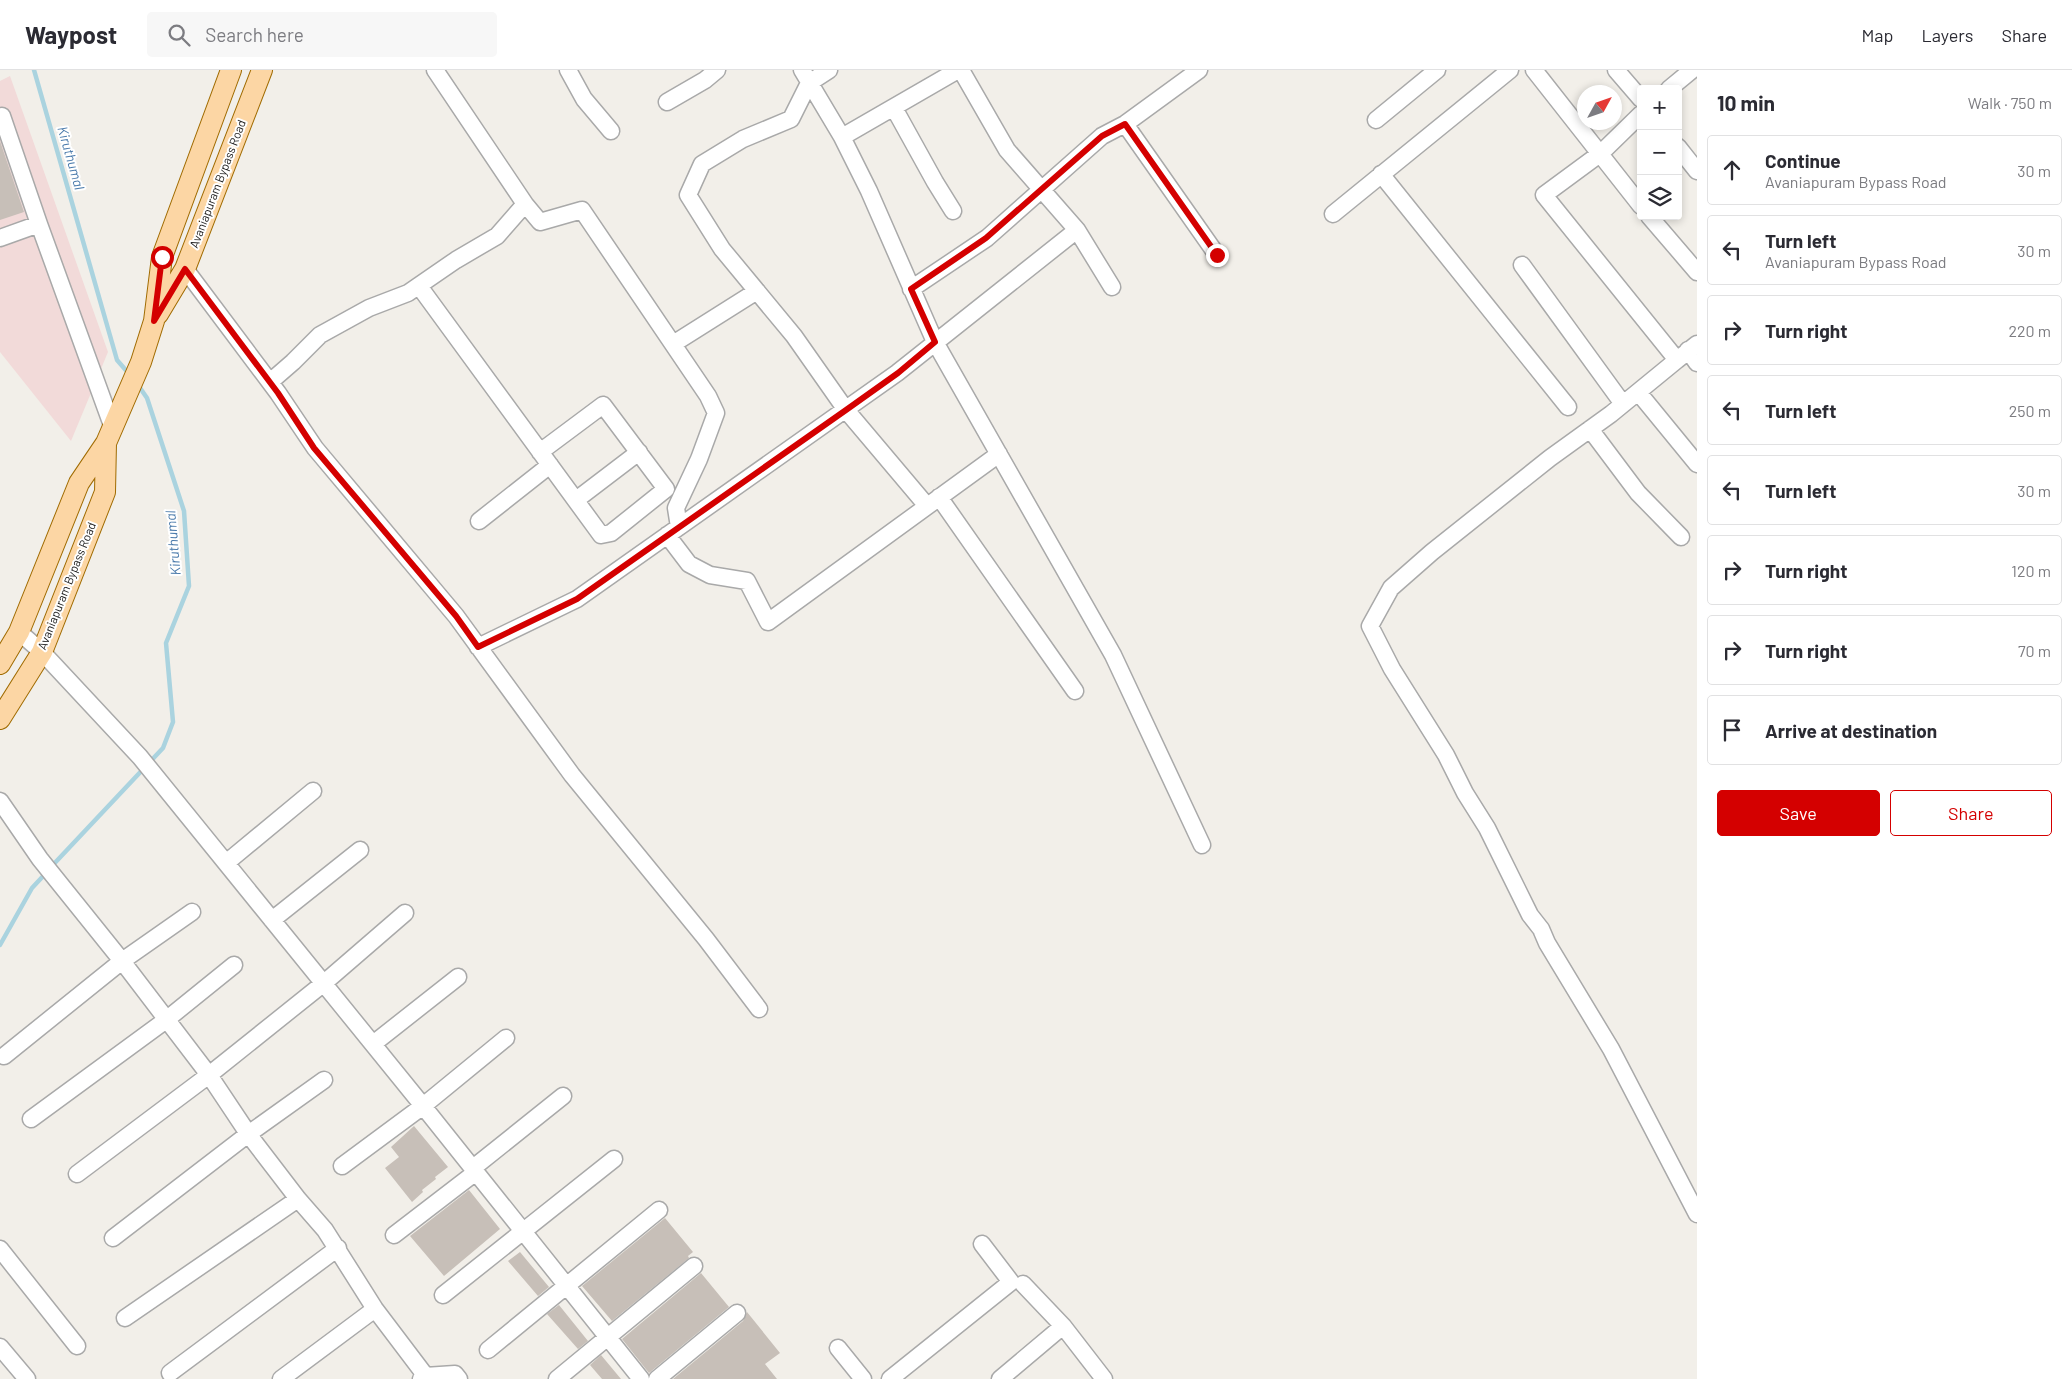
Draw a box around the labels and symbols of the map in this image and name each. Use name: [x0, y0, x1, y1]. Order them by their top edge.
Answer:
north arrow: [1577, 85, 1622, 130]
street label: Avaniapuram Bypass Road: [186, 118, 248, 250]
water label: Kiruthumal: [54, 124, 89, 192]
route end: [1206, 244, 1229, 267]
route start: [151, 246, 174, 269]
water label: Kiruthumal: [161, 510, 184, 576]
street label: Avaniapuram Bypass Road: [34, 520, 98, 651]

